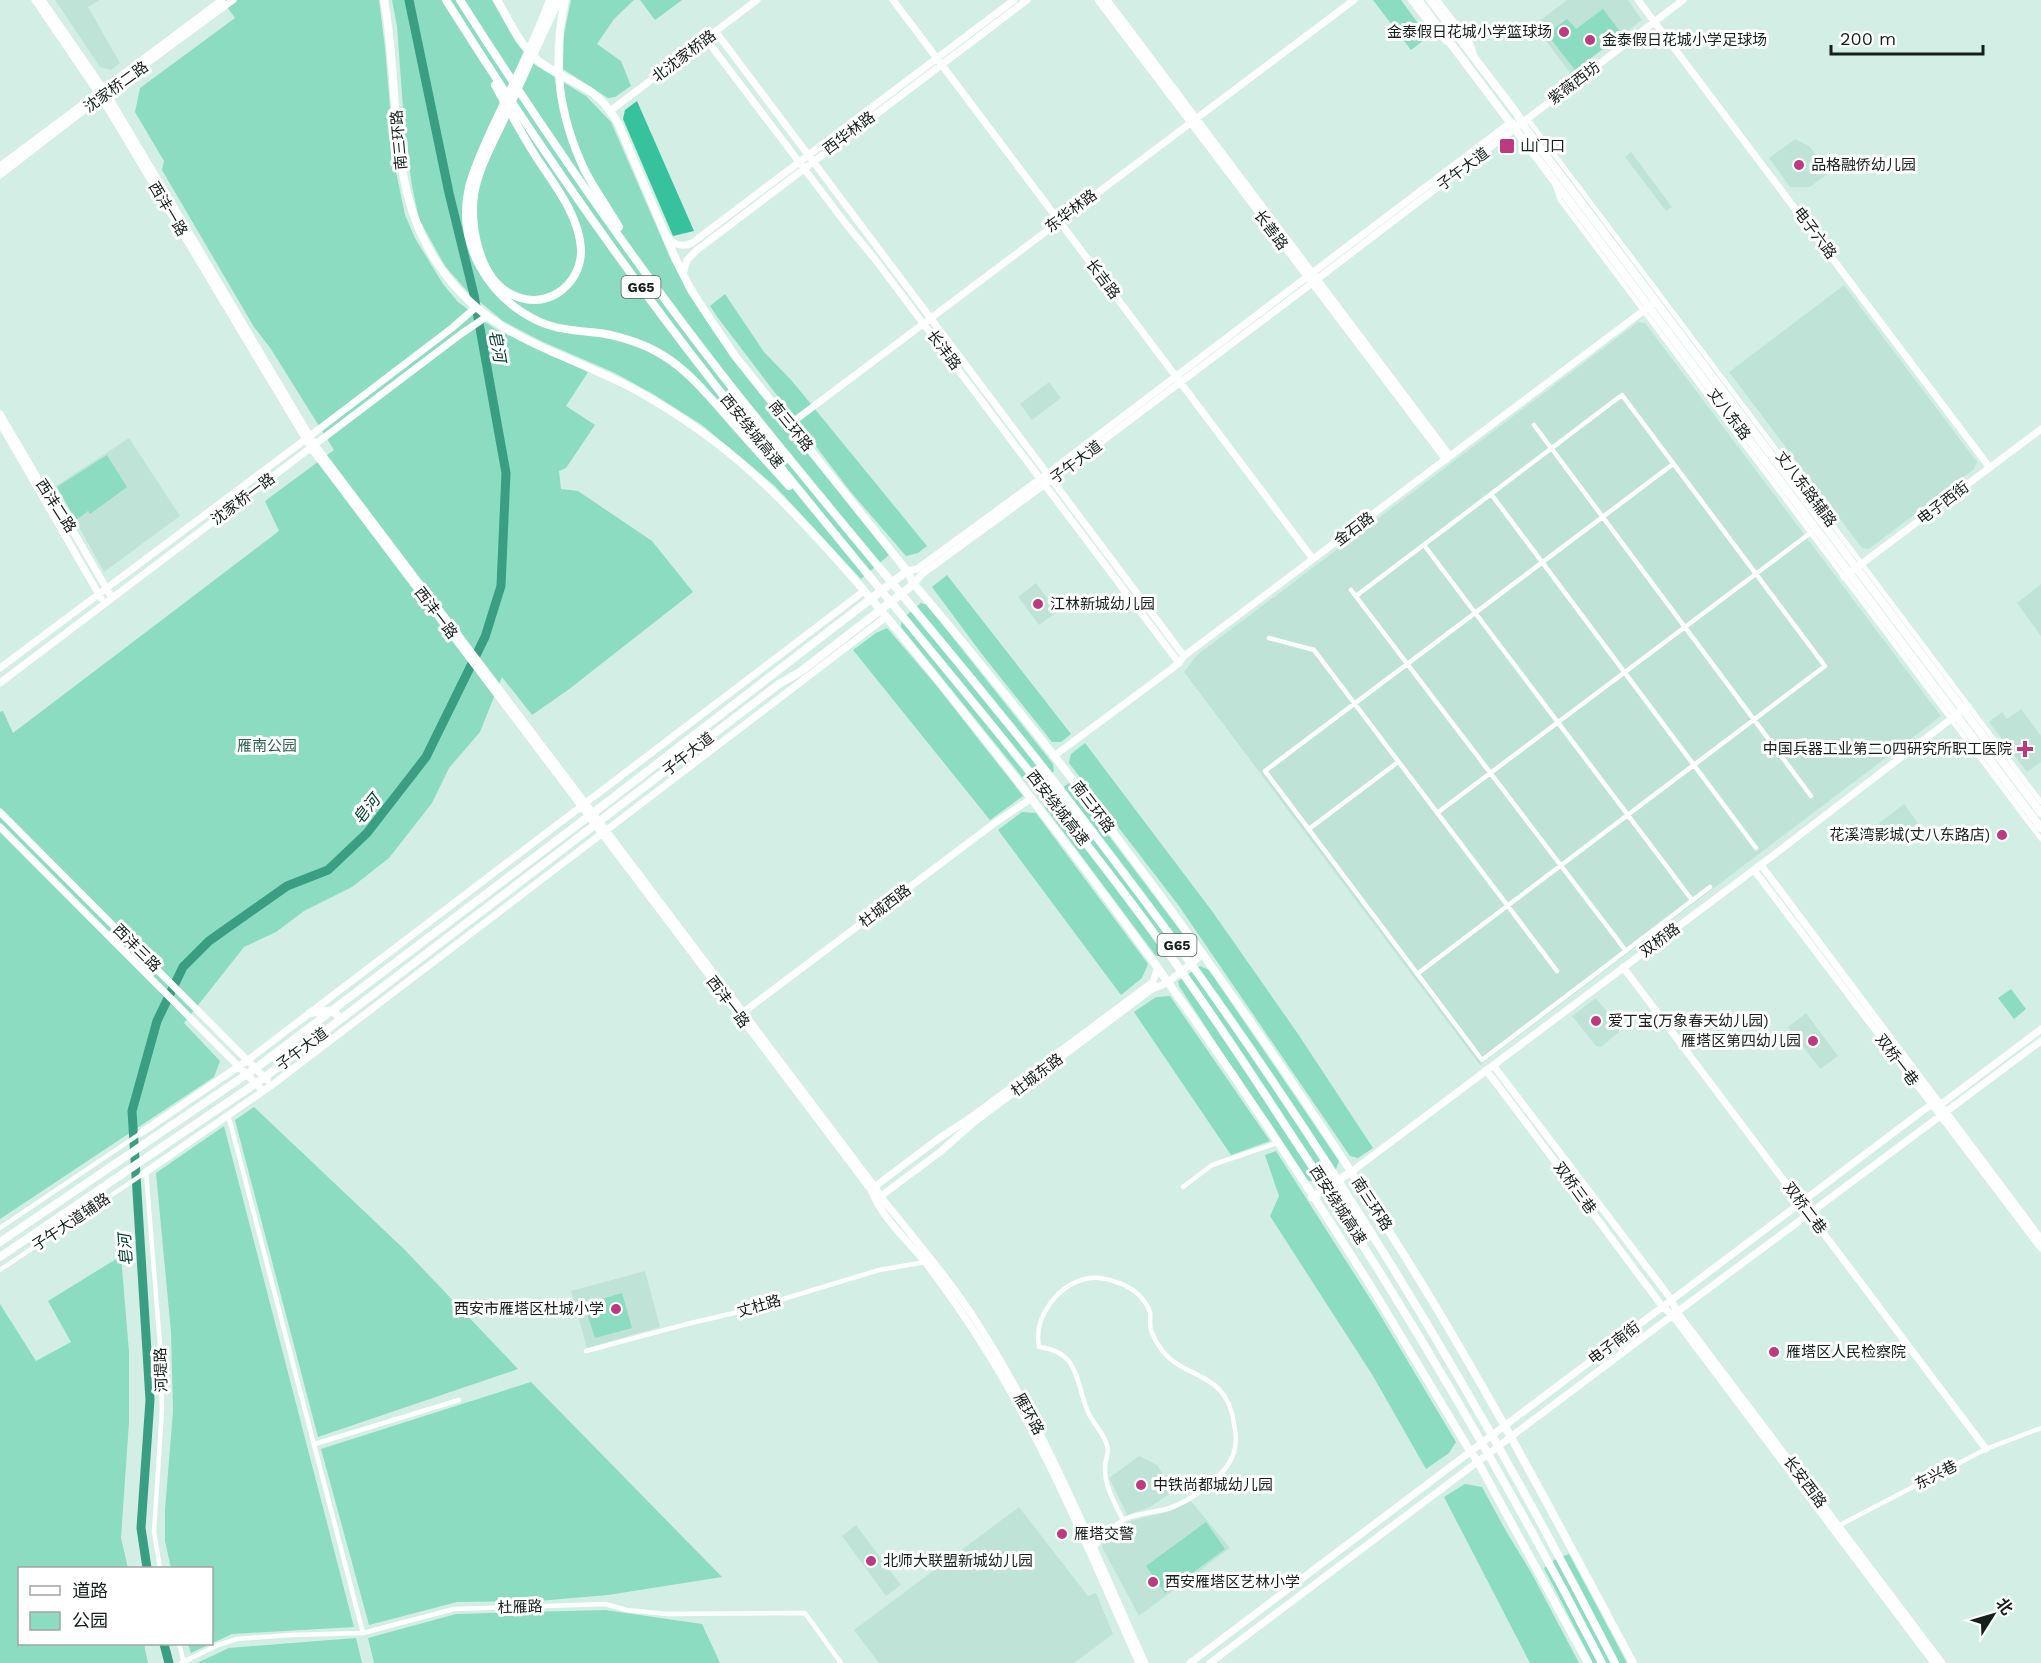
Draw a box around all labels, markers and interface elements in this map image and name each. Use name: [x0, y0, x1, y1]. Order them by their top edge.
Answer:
scale bar: [1831, 18, 1982, 56]
place label: 金泰假日花城小学篮球场: [1387, 23, 1552, 41]
marker: 金泰假日花城小学篮球场: [1557, 25, 1571, 39]
street label: 北沈家桥路: [649, 26, 719, 86]
text: 200 m: [1840, 28, 1896, 49]
place label: 金泰假日花城小学足球场: [1602, 31, 1767, 49]
marker: 金泰假日花城小学足球场: [1583, 33, 1597, 47]
street label: 沈家桥二路: [80, 58, 152, 116]
street label: 紫薇西坊: [1545, 58, 1603, 108]
street label: 西华林路: [820, 108, 878, 158]
street label: 南三环路: [387, 109, 411, 171]
marker: 山门口: [1498, 137, 1516, 155]
place label: 山门口: [1520, 137, 1565, 155]
street label: 子午大道: [1434, 144, 1492, 194]
place label: 品格融侨幼儿园: [1811, 156, 1916, 174]
marker: 品格融侨幼儿园: [1792, 158, 1806, 172]
street label: 西沣一路: [145, 179, 191, 239]
street label: 东华林路: [1042, 186, 1100, 236]
street label: 电子六路: [1790, 204, 1840, 262]
street label: 长善路: [1250, 207, 1292, 253]
street label: 长吉路: [1082, 256, 1124, 302]
road number: G65: [622, 276, 660, 298]
street label: 长沣路: [923, 327, 965, 373]
water label: 皂河: [485, 329, 510, 366]
street label: 丈八东路: [1704, 385, 1754, 443]
street label: 西安绕城高速: [717, 390, 787, 472]
street label: 南三环路: [765, 397, 817, 455]
street label: 子午大道: [1047, 437, 1105, 487]
street label: 丈八东路辅路: [1772, 448, 1840, 530]
street label: 沈家桥一路: [208, 469, 278, 529]
street label: 西沣二路: [32, 476, 80, 536]
street label: 电子西街: [1914, 478, 1972, 528]
street label: 金石路: [1331, 508, 1377, 550]
street label: 西沣一路: [411, 584, 461, 642]
place label: 江林新城幼儿园: [1050, 595, 1155, 613]
marker: 江林新城幼儿园: [1031, 597, 1045, 611]
street label: 子午大道: [659, 728, 717, 780]
park label: 雁南公园: [237, 737, 297, 755]
place label: 中国兵器工业第二0四研究所职工医院: [1763, 740, 2012, 758]
marker: 中国兵器工业第二0四研究所职工医院: [2016, 740, 2034, 758]
street label: 西安绕城高速: [1023, 767, 1093, 849]
street label: 南三环路: [1068, 778, 1118, 836]
water label: 皂河: [349, 789, 386, 828]
place label: 花溪湾影城(丈八东路店): [1829, 826, 1990, 844]
marker: 花溪湾影城(丈八东路店): [1995, 828, 2009, 842]
street label: 杜城西路: [856, 881, 914, 931]
street label: 双桥路: [1637, 919, 1683, 961]
street label: 西沣三路: [109, 920, 165, 976]
road number: G65: [1158, 934, 1196, 956]
street label: 西沣一路: [703, 973, 753, 1031]
place label: 爱丁宝(万象春天幼儿园): [1608, 1012, 1769, 1030]
marker: 爱丁宝(万象春天幼儿园): [1589, 1014, 1603, 1028]
street label: 子午大道: [273, 1024, 331, 1074]
street label: 双桥一巷: [1872, 1031, 1922, 1089]
place label: 雁塔区第四幼儿园: [1681, 1032, 1801, 1050]
marker: 雁塔区第四幼儿园: [1806, 1034, 1820, 1048]
street label: 杜城东路: [1008, 1050, 1066, 1100]
street label: 双桥三巷: [1550, 1158, 1600, 1218]
street label: 西安绕城高速: [1306, 1162, 1370, 1248]
street label: 南三环路: [1348, 1174, 1396, 1234]
street label: 双桥二巷: [1780, 1179, 1830, 1237]
street label: 子午大道辅路: [29, 1189, 113, 1255]
water label: 皂河: [115, 1230, 136, 1267]
street label: 丈杜路: [735, 1291, 783, 1321]
place label: 西安市雁塔区杜城小学: [454, 1300, 604, 1318]
marker: 西安市雁塔区杜城小学: [609, 1302, 623, 1316]
street label: 电子南街: [1585, 1318, 1643, 1368]
place label: 雁塔区人民检察院: [1786, 1343, 1906, 1361]
marker: 雁塔区人民检察院: [1767, 1345, 1781, 1359]
street label: 河堤路: [151, 1347, 171, 1393]
street label: 雁环路: [1010, 1390, 1048, 1438]
street label: 长安西路: [1780, 1453, 1830, 1511]
street label: 东兴巷: [1912, 1457, 1960, 1493]
place label: 中铁尚都城幼儿园: [1153, 1476, 1273, 1494]
marker: 中铁尚都城幼儿园: [1134, 1478, 1148, 1492]
place label: 雁塔交警: [1074, 1525, 1134, 1543]
marker: 雁塔交警: [1055, 1527, 1069, 1541]
place label: 北师大联盟新城幼儿园: [883, 1552, 1033, 1570]
marker: 北师大联盟新城幼儿园: [864, 1554, 878, 1568]
legend: [18, 1567, 213, 1645]
place label: 西安雁塔区艺林小学: [1165, 1573, 1300, 1591]
marker: 西安雁塔区艺林小学: [1146, 1575, 1160, 1589]
text: 道路: [72, 1580, 108, 1601]
north arrow: [1963, 1585, 2023, 1645]
text: 北: [1992, 1594, 2017, 1618]
street label: 杜雁路: [497, 1597, 543, 1617]
text: 公园: [72, 1610, 108, 1631]

